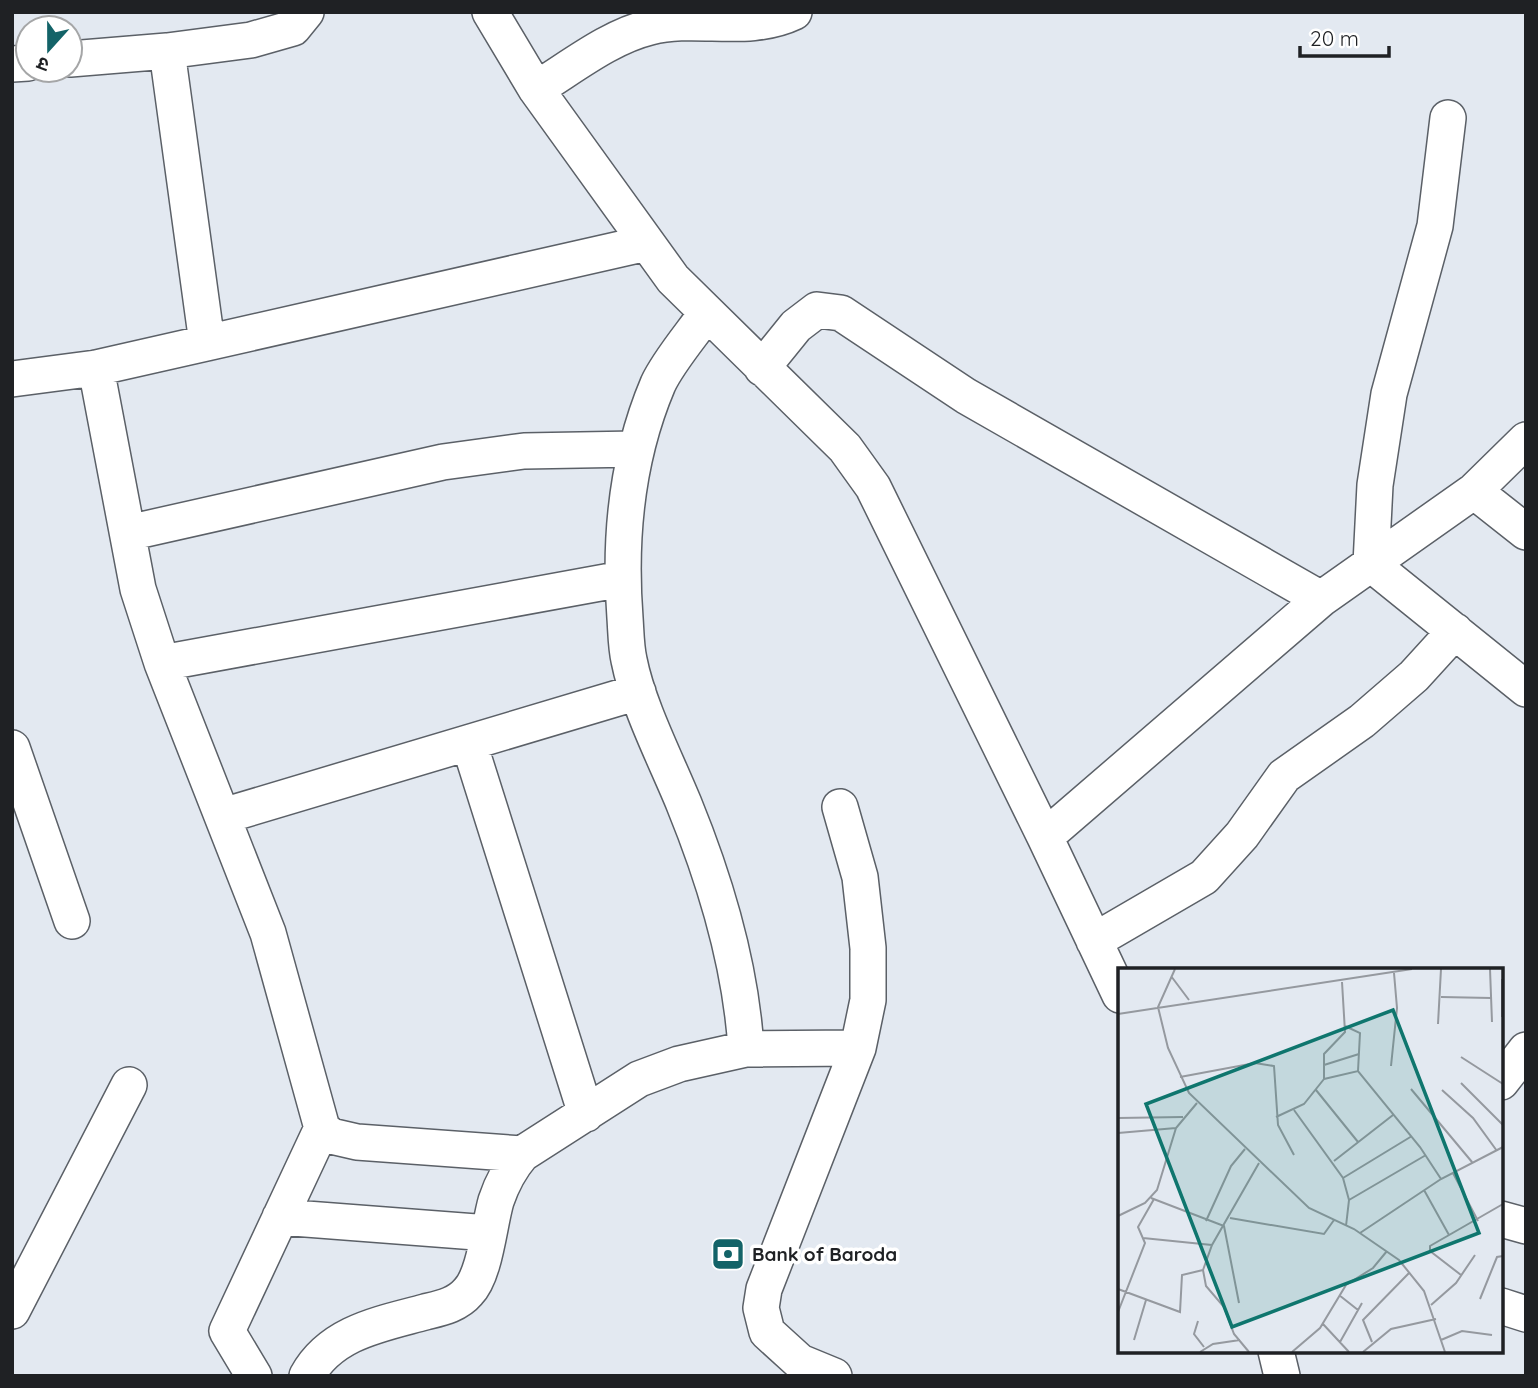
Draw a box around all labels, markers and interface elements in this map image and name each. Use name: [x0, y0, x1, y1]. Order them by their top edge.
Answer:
north arrow: [14, 14, 84, 84]
scale bar: [1300, 14, 1389, 58]
text: 20 m: [1310, 25, 1359, 51]
text: उ: [33, 51, 52, 78]
inset map: [1118, 968, 1503, 1353]
bank icon: Bank of Baroda: [709, 1235, 747, 1273]
place label: Bank of Baroda: [752, 1242, 897, 1266]

